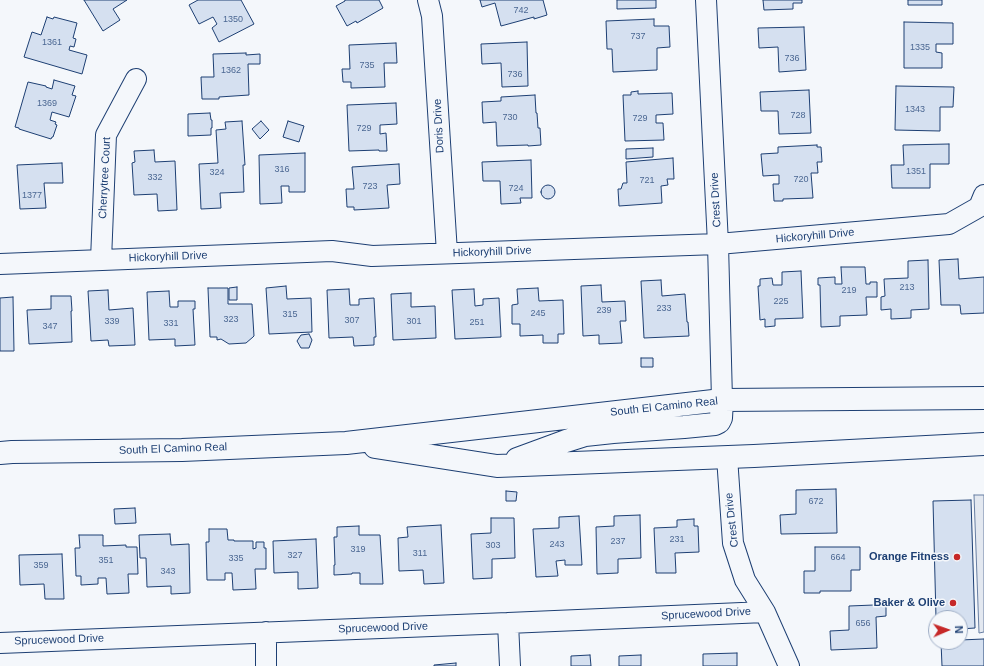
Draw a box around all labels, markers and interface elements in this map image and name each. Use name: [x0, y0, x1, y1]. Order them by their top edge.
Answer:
house number: 742: [513, 6, 529, 16]
house number: 1350: [223, 15, 243, 25]
house number: 737: [630, 32, 646, 42]
house number: 1361: [42, 38, 62, 48]
house number: 1335: [910, 43, 930, 53]
house number: 736: [784, 54, 800, 64]
house number: 735: [359, 61, 375, 71]
house number: 1362: [221, 66, 241, 76]
house number: 736: [507, 70, 523, 80]
street label: Doris Drive: [431, 98, 447, 154]
house number: 1369: [37, 99, 57, 109]
house number: 1343: [905, 105, 925, 115]
house number: 728: [790, 111, 806, 121]
house number: 730: [502, 113, 518, 123]
house number: 729: [632, 114, 648, 124]
house number: 729: [356, 124, 372, 134]
street label: Cherrytree Court: [96, 137, 114, 219]
house number: 316: [274, 165, 290, 175]
house number: 1351: [906, 167, 926, 177]
house number: 324: [209, 168, 225, 178]
street label: Crest Drive: [708, 172, 724, 228]
house number: 332: [147, 173, 163, 183]
house number: 720: [793, 175, 809, 185]
house number: 721: [639, 176, 655, 186]
house number: 723: [362, 182, 378, 192]
house number: 724: [508, 184, 524, 194]
house number: 1377: [22, 191, 42, 201]
street label: Hickoryhill Drive: [775, 226, 855, 246]
street label: Hickoryhill Drive: [452, 244, 532, 260]
street label: Hickoryhill Drive: [128, 249, 208, 265]
house number: 213: [899, 283, 915, 293]
house number: 219: [841, 286, 857, 296]
house number: 225: [773, 297, 789, 307]
house number: 233: [656, 304, 672, 314]
house number: 239: [596, 306, 612, 316]
house number: 245: [530, 309, 546, 319]
house number: 315: [282, 310, 298, 320]
house number: 323: [223, 315, 239, 325]
house number: 307: [344, 316, 360, 326]
house number: 339: [104, 317, 120, 327]
house number: 301: [406, 317, 422, 327]
house number: 251: [469, 318, 485, 328]
house number: 331: [163, 319, 179, 329]
house number: 347: [42, 322, 58, 332]
street label: South El Camino Real: [609, 395, 719, 419]
street label: South El Camino Real: [119, 441, 227, 457]
street label: Crest Drive: [723, 492, 741, 548]
house number: 672: [808, 497, 824, 507]
house number: 231: [669, 535, 685, 545]
house number: 237: [610, 537, 626, 547]
house number: 243: [549, 540, 565, 550]
house number: 303: [485, 541, 501, 551]
house number: 319: [350, 545, 366, 555]
house number: 311: [413, 549, 427, 559]
place label: Orange Fitness: [869, 550, 949, 564]
house number: 327: [287, 551, 303, 561]
marker: Orange Fitness: [952, 552, 962, 562]
house number: 664: [830, 553, 846, 563]
house number: 335: [228, 554, 244, 564]
house number: 351: [98, 556, 114, 566]
house number: 359: [33, 561, 49, 571]
house number: 343: [160, 567, 176, 577]
place label: Baker & Olive: [873, 596, 945, 610]
marker: Baker & Olive: [948, 598, 958, 608]
street label: Sprucewood Drive: [661, 605, 751, 623]
north arrow: [928, 610, 968, 650]
house number: 656: [855, 619, 871, 629]
street label: Sprucewood Drive: [338, 620, 428, 636]
text: N: [953, 625, 965, 634]
street label: Sprucewood Drive: [14, 632, 104, 648]

